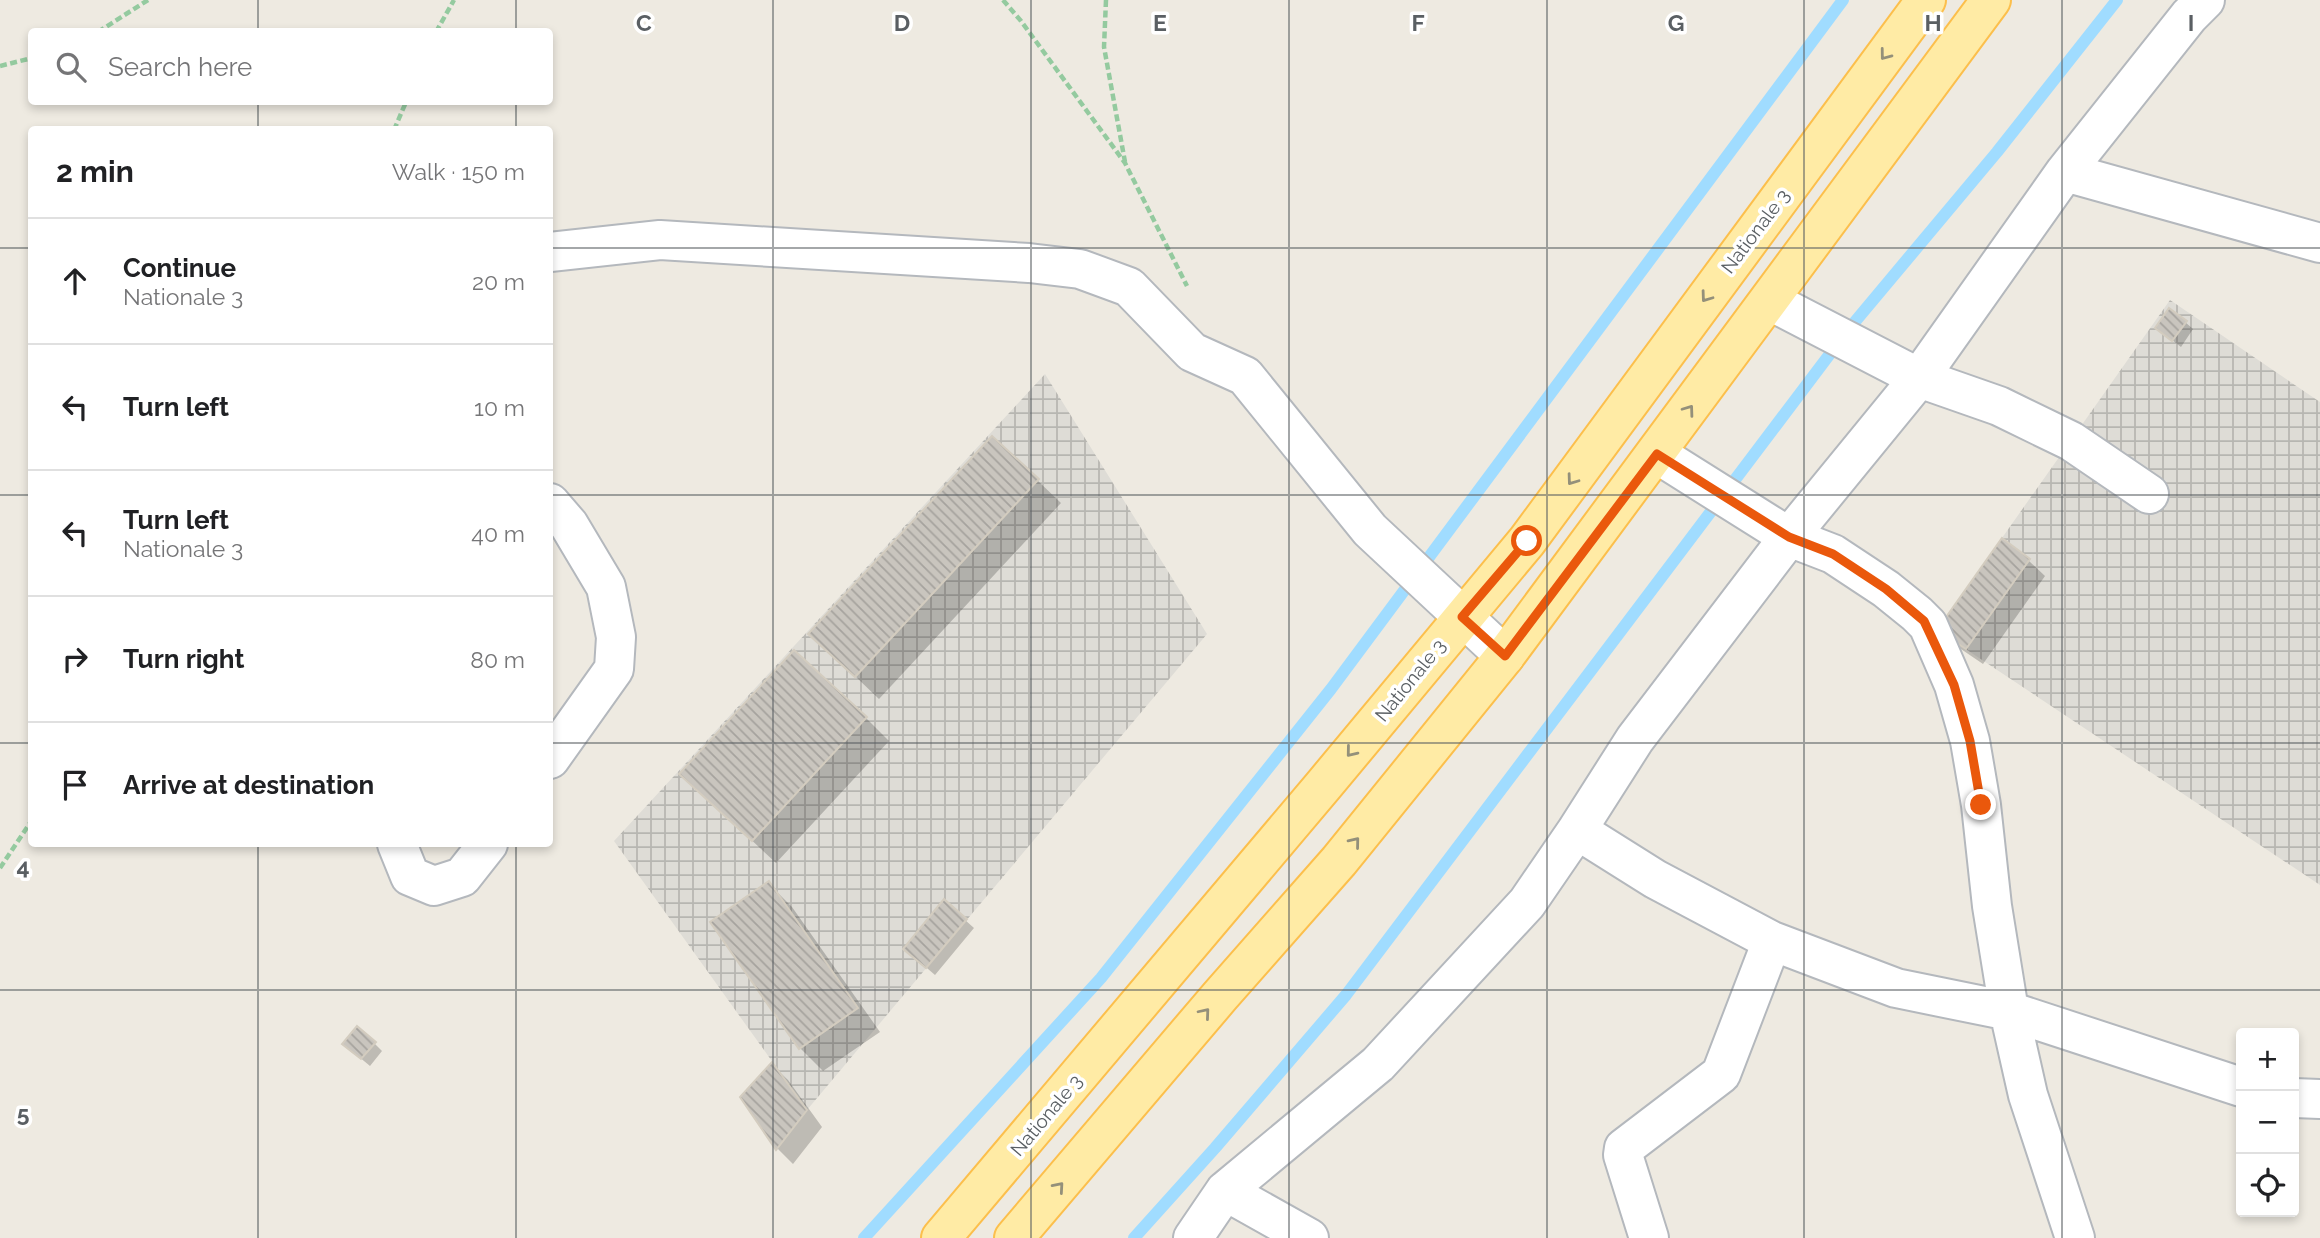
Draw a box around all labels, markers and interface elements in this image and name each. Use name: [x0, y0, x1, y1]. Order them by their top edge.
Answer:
text: C: [636, 9, 652, 36]
text: D: [894, 9, 910, 36]
text: E: [1153, 9, 1167, 36]
text: F: [1411, 9, 1425, 36]
text: G: [1668, 9, 1684, 36]
text: H: [1924, 9, 1942, 36]
text: I: [2188, 9, 2194, 36]
search box: [28, 28, 553, 105]
one-way arrow: [1881, 47, 1894, 60]
icon: search: [52, 48, 90, 86]
text: Search here: [108, 52, 252, 82]
text: 2 min: [56, 154, 134, 189]
text: Walk · 150 m: [392, 158, 525, 185]
street label: Nationale 3: [1716, 185, 1794, 277]
text: Continue: [123, 253, 236, 283]
icon: ahead: [56, 262, 94, 300]
text: 20 m: [472, 268, 525, 295]
text: Nationale 3: [123, 283, 243, 310]
one-way arrow: [1702, 289, 1714, 302]
icon: left: [56, 388, 94, 426]
text: Turn left: [123, 392, 229, 422]
text: 10 m: [474, 394, 525, 421]
one-way arrow: [1681, 405, 1693, 418]
one-way arrow: [1567, 472, 1580, 485]
text: Turn left: [123, 505, 229, 535]
icon: left: [56, 514, 94, 552]
text: 40 m: [471, 520, 525, 547]
route start: [1511, 525, 1542, 556]
text: Nationale 3: [123, 535, 243, 562]
street label: Nationale 3: [1370, 634, 1450, 726]
icon: right: [56, 640, 94, 678]
text: Turn right: [123, 644, 244, 674]
text: 80 m: [470, 646, 525, 673]
one-way arrow: [1347, 744, 1360, 756]
icon: arrive: [56, 766, 94, 804]
text: Arrive at destination: [123, 770, 374, 800]
route end: [1965, 789, 1996, 820]
one-way arrow: [1347, 837, 1359, 850]
text: 4: [16, 853, 30, 880]
one-way arrow: [1197, 1008, 1210, 1020]
map controls: [2236, 1028, 2299, 1217]
button: +: [2236, 1028, 2299, 1091]
street label: Nationale 3: [1006, 1070, 1086, 1160]
button: −: [2236, 1091, 2299, 1154]
text: 5: [17, 1100, 30, 1127]
button: locate: [2236, 1154, 2299, 1217]
one-way arrow: [1051, 1182, 1063, 1195]

